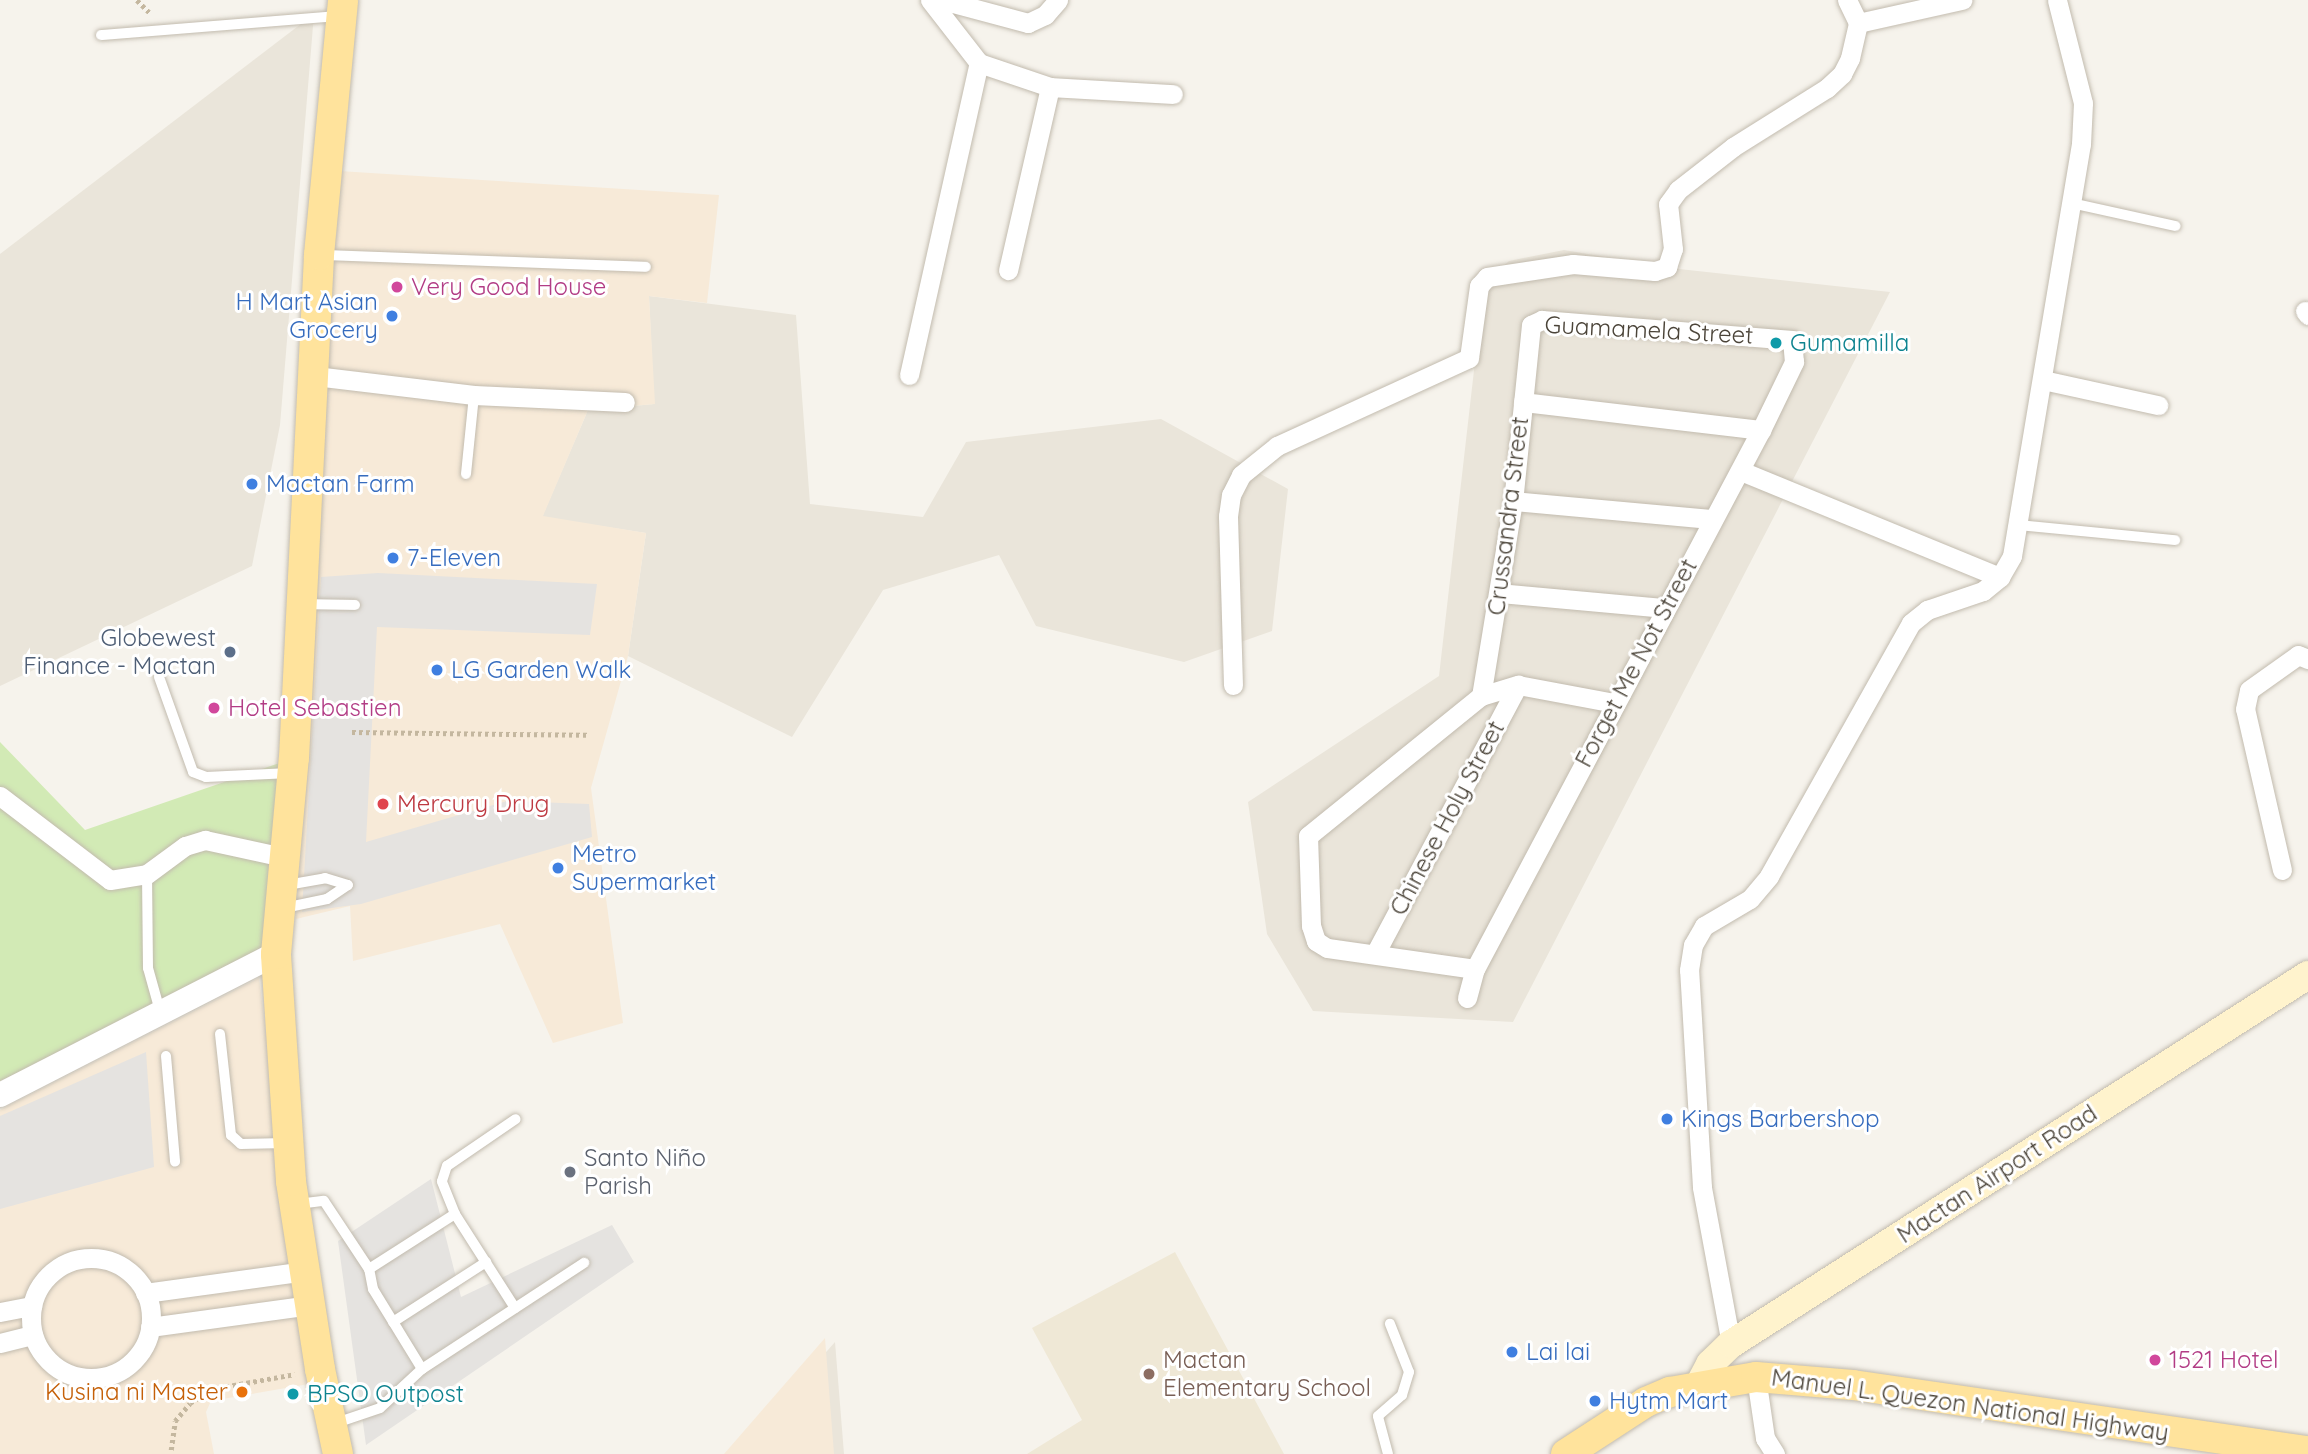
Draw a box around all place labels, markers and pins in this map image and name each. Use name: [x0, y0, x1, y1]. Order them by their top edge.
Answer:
place label: Very Good House: [411, 273, 606, 301]
marker: Very Good House: [389, 279, 405, 295]
place label: H Mart Asian Grocery: [236, 288, 378, 344]
marker: H Mart Asian Grocery: [384, 308, 400, 324]
place label: Gumamilla: [1790, 329, 1909, 357]
marker: Gumamilla: [1768, 335, 1784, 351]
place label: Mactan Farm: [266, 470, 415, 498]
marker: Mactan Farm: [244, 476, 260, 492]
place label: 7-Eleven: [407, 544, 501, 572]
marker: 7-Eleven: [385, 550, 401, 566]
place label: Globewest Finance - Mactan: [23, 624, 216, 680]
marker: Globewest Finance - Mactan: [222, 644, 238, 660]
place label: LG Garden Walk: [451, 656, 631, 684]
marker: LG Garden Walk: [429, 662, 445, 678]
place label: Hotel Sebastien: [228, 694, 402, 722]
marker: Hotel Sebastien: [206, 700, 222, 716]
place label: Mercury Drug: [397, 790, 550, 818]
marker: Mercury Drug: [375, 796, 391, 812]
place label: Metro Supermarket: [572, 840, 716, 896]
marker: Metro Supermarket: [550, 860, 566, 876]
place label: Kings Barbershop: [1681, 1105, 1879, 1133]
marker: Kings Barbershop: [1659, 1111, 1675, 1127]
place label: Santo Niño Parish: [584, 1144, 706, 1200]
marker: Santo Niño Parish: [562, 1164, 578, 1180]
place label: Lai lai: [1526, 1338, 1590, 1366]
marker: Lai lai: [1504, 1344, 1520, 1360]
place label: Mactan Elementary School: [1163, 1346, 1371, 1402]
place label: 1521 Hotel: [2169, 1346, 2279, 1374]
marker: 1521 Hotel: [2147, 1352, 2163, 1368]
marker: Mactan Elementary School: [1141, 1366, 1157, 1382]
place label: Kusina ni Master: [45, 1378, 228, 1406]
place label: BPSO Outpost: [307, 1380, 464, 1408]
marker: Kusina ni Master: [234, 1384, 250, 1400]
marker: BPSO Outpost: [285, 1386, 301, 1402]
place label: Hytm Mart: [1609, 1387, 1728, 1415]
marker: Hytm Mart: [1587, 1393, 1603, 1409]

